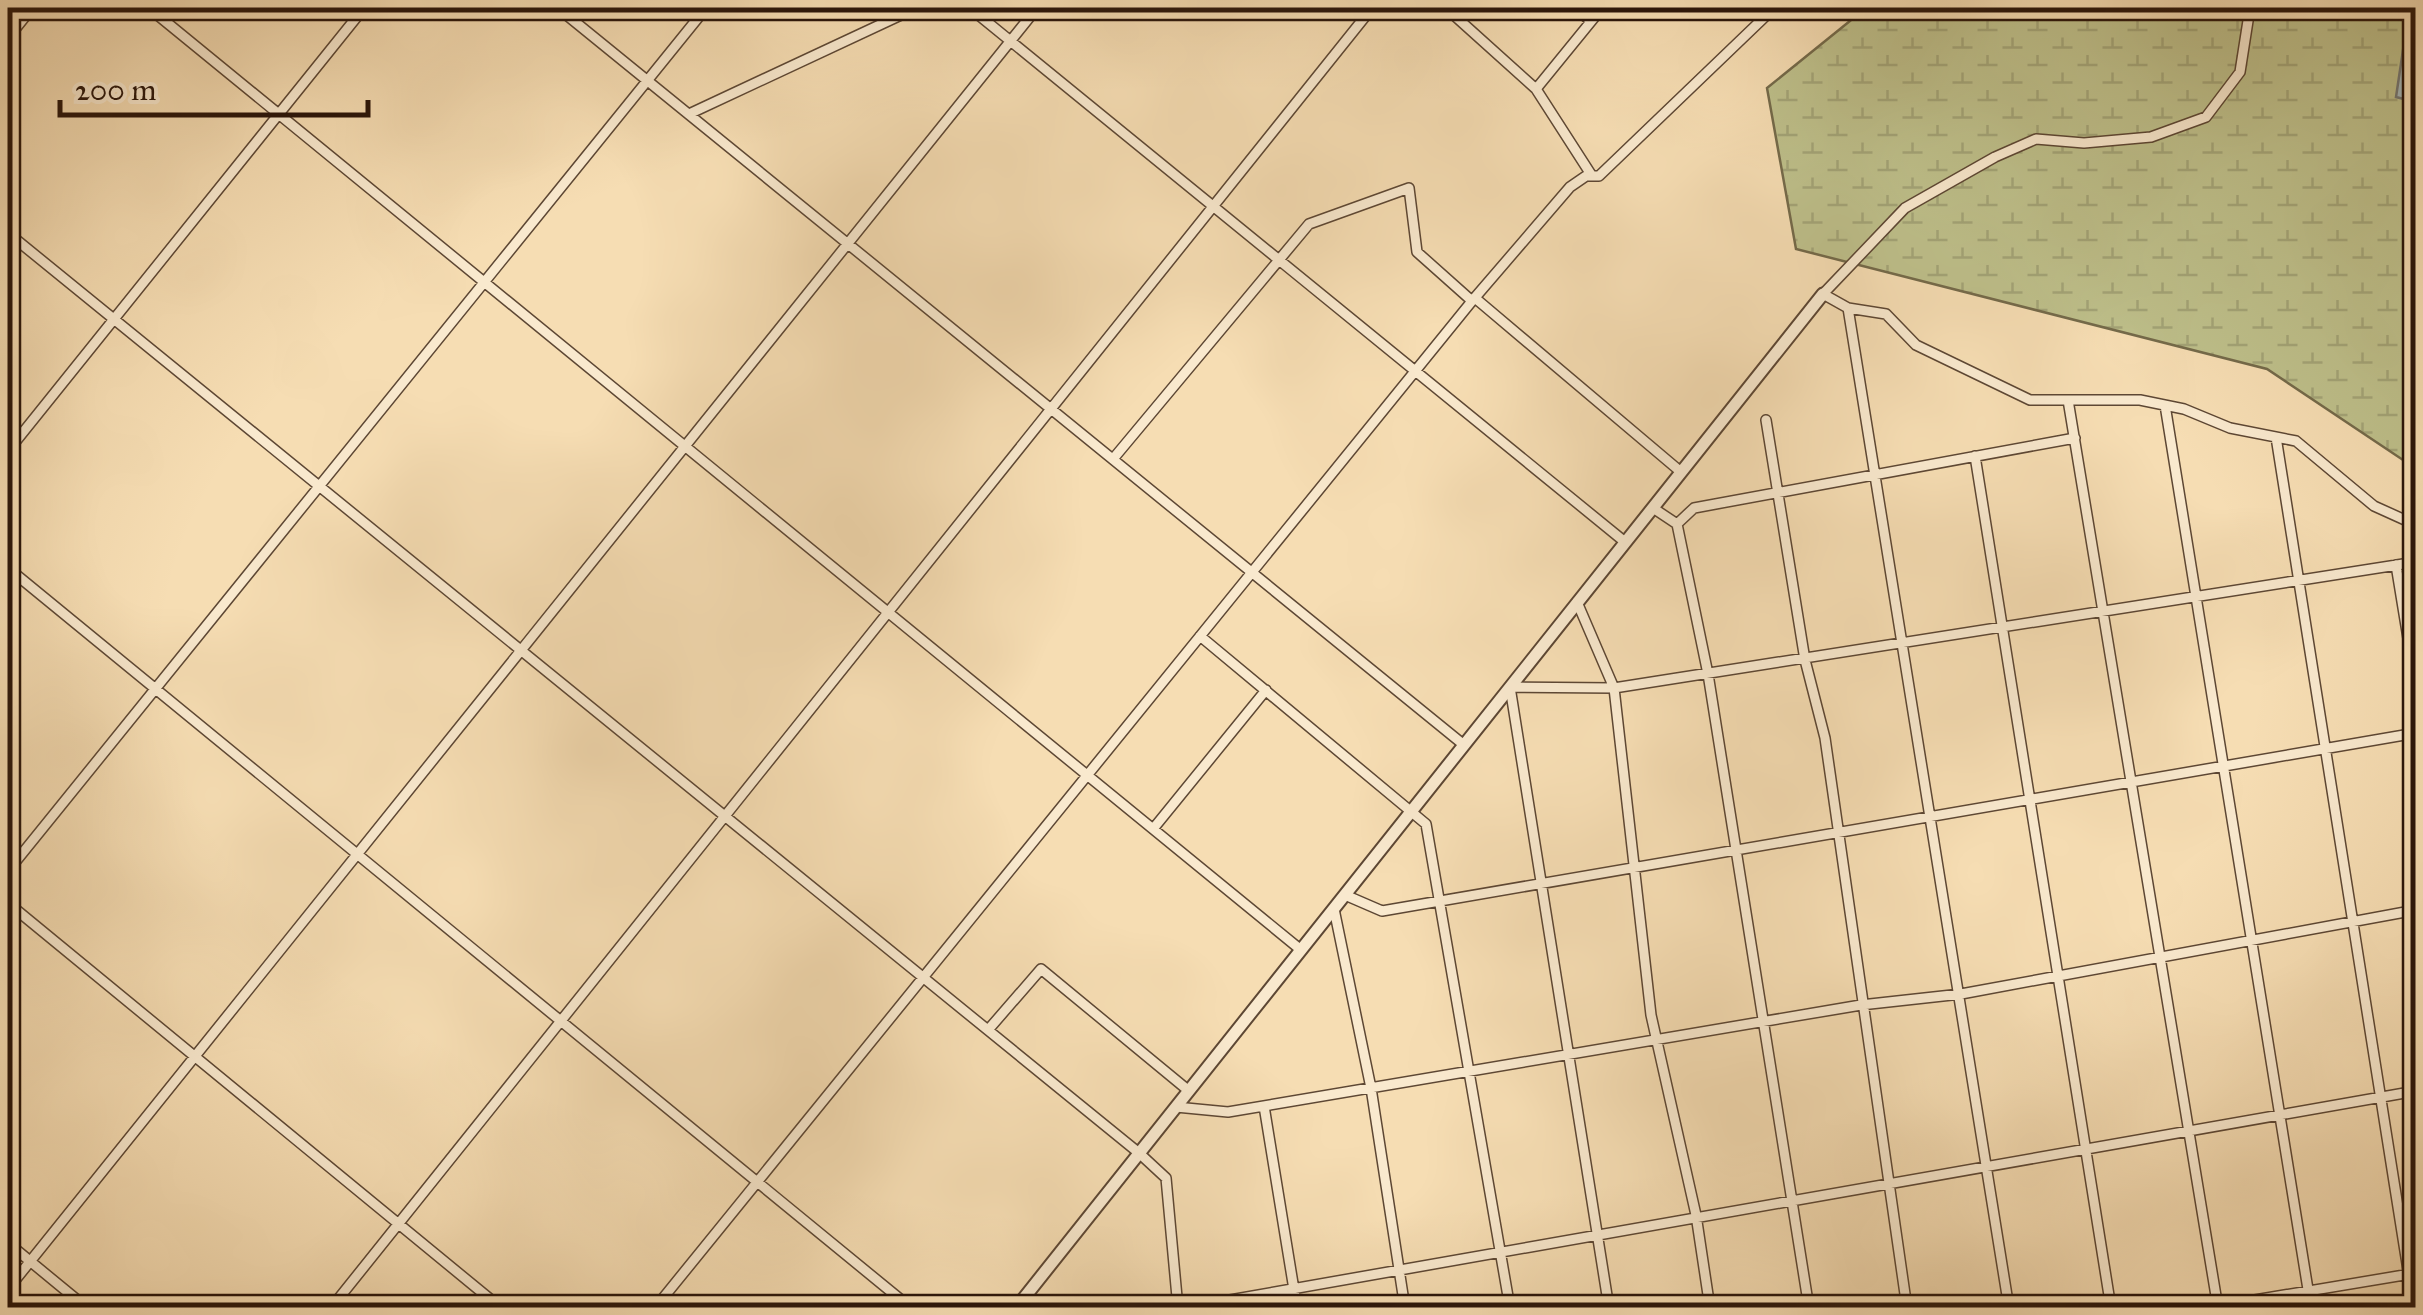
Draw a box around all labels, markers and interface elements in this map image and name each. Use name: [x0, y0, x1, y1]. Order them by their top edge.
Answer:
scale bar: [60, 55, 368, 117]
text: 200 m: [75, 72, 156, 108]

